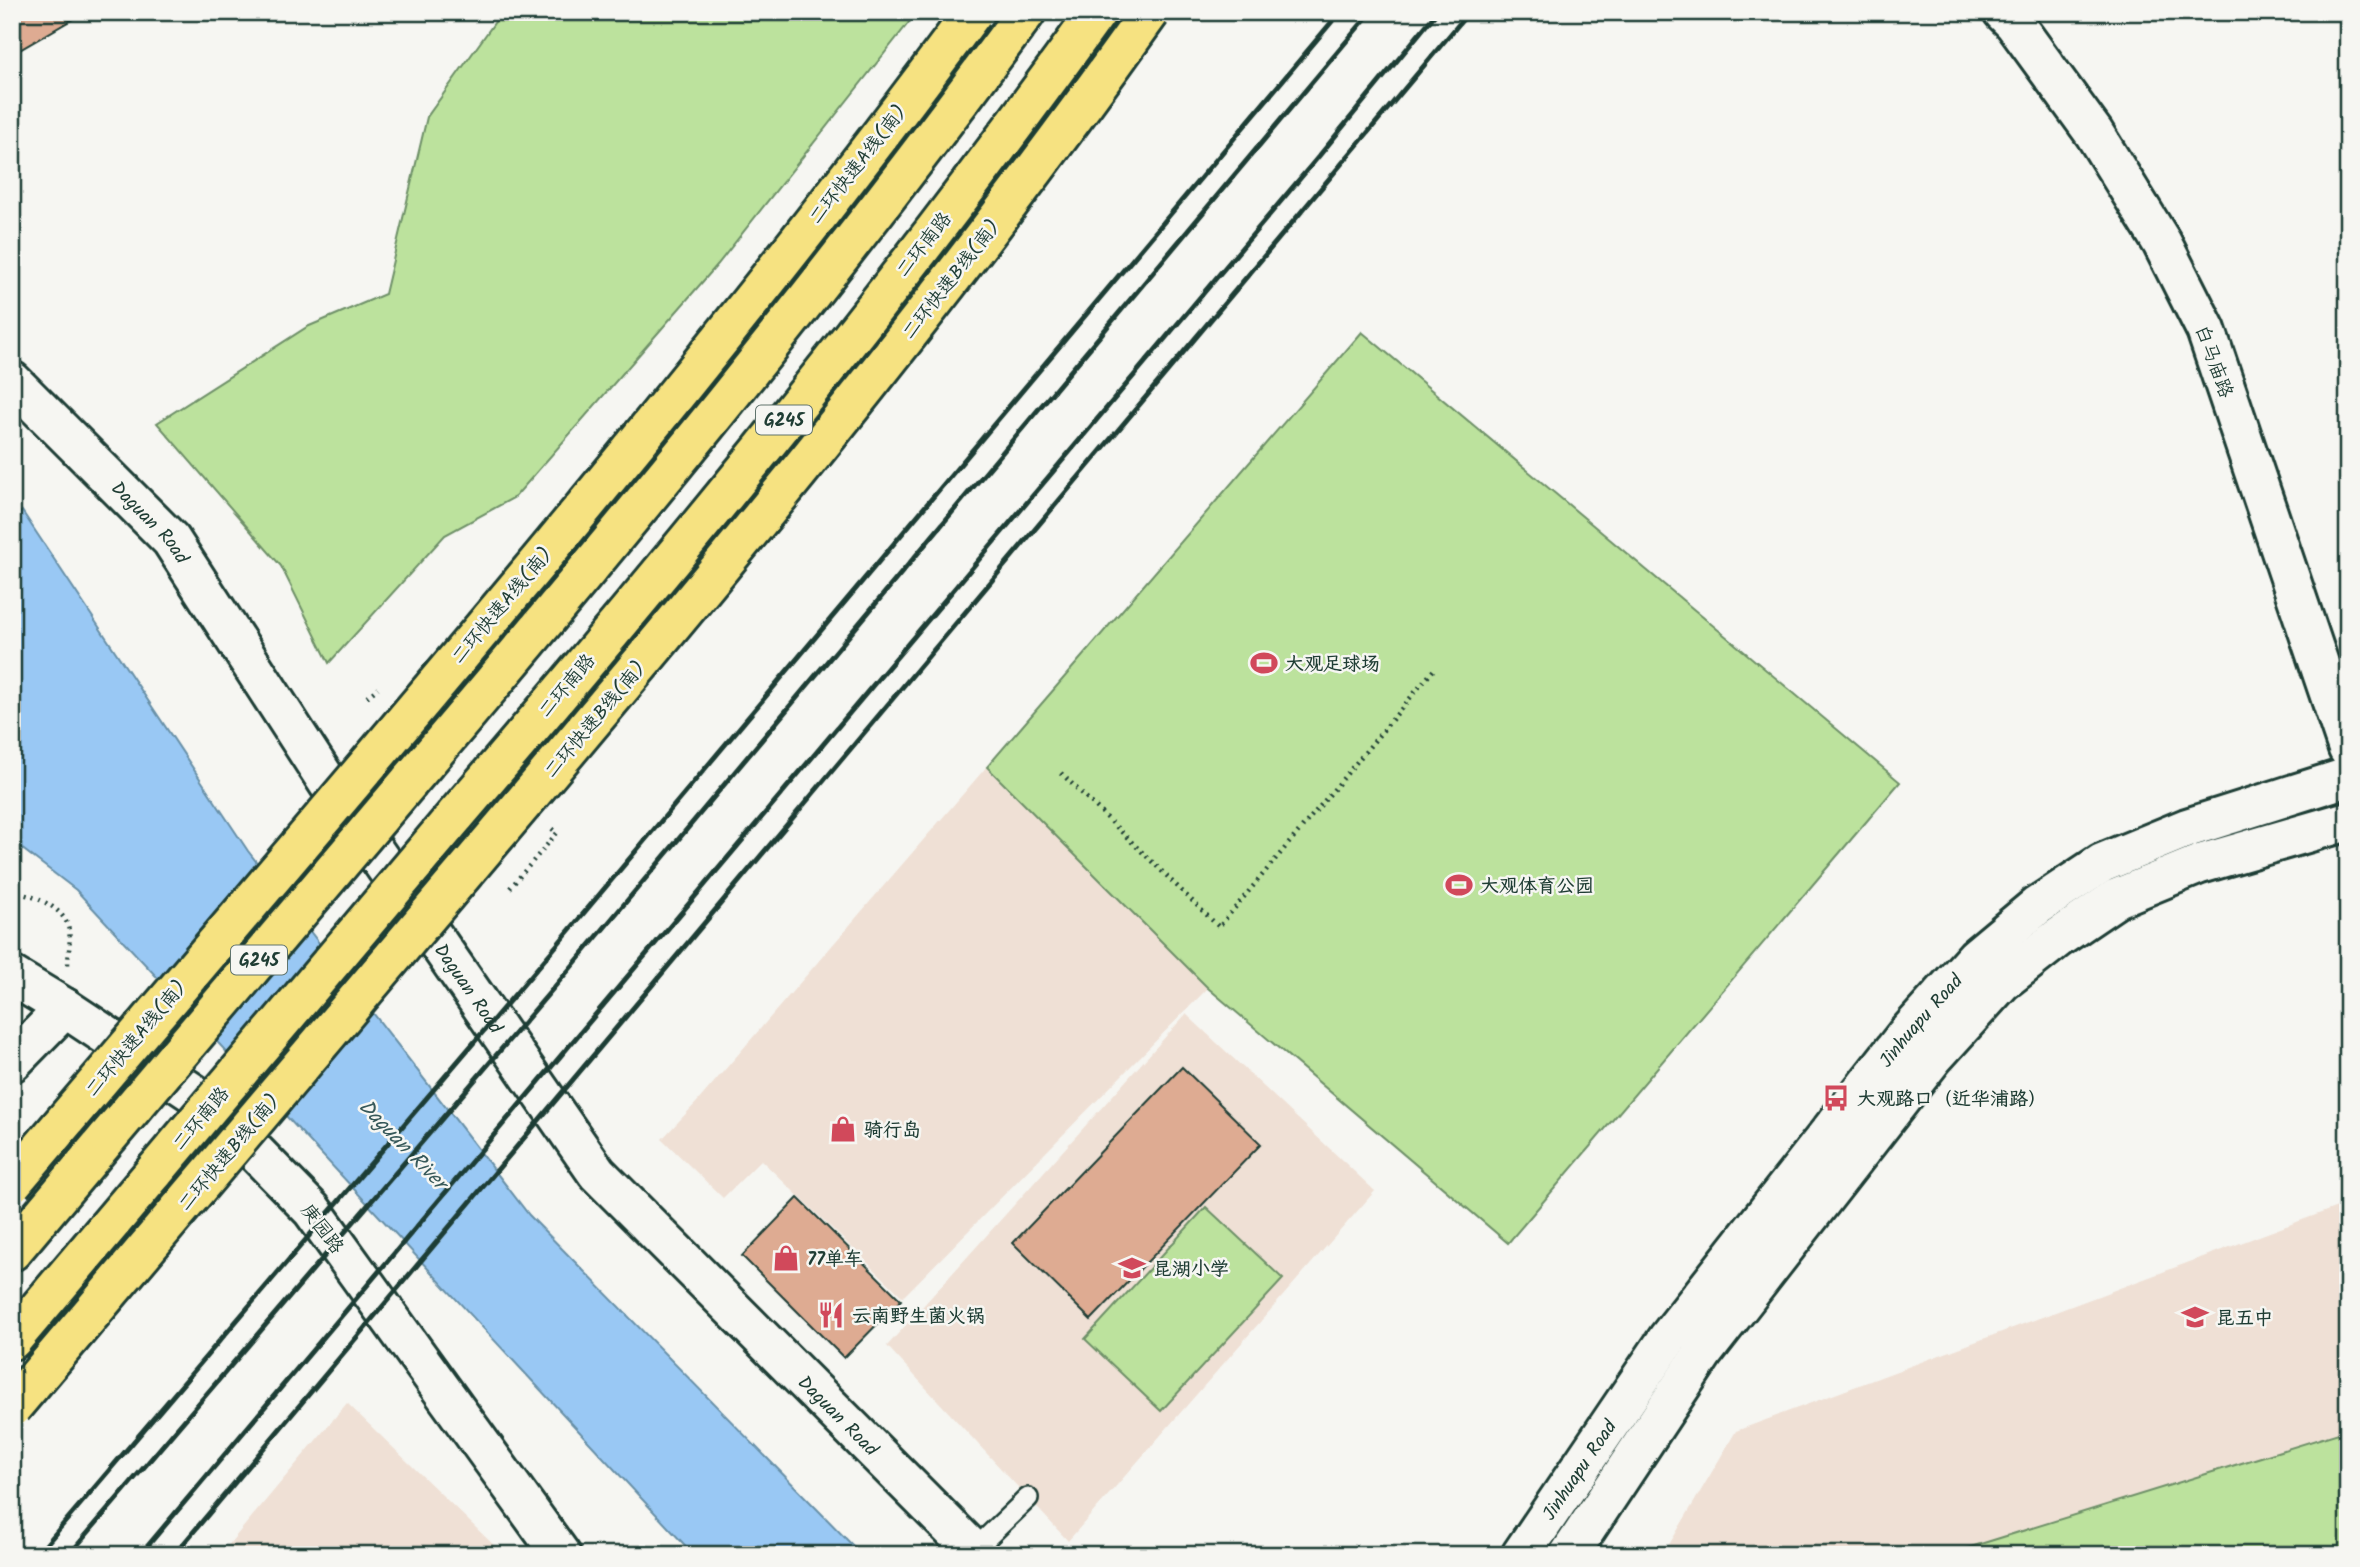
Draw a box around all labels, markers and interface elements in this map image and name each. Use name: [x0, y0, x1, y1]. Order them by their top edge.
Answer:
street label: 二环快速A线(南): [802, 99, 915, 231]
street label: 二环南路: [889, 206, 960, 284]
street label: 二环快速B线(南): [895, 214, 1008, 347]
street label: 白马庙路: [2186, 321, 2240, 403]
road number: G245: [756, 406, 812, 434]
street label: Daguan Road: [103, 475, 196, 571]
street label: 二环快速A线(南): [445, 541, 560, 671]
street label: 二环南路: [532, 648, 603, 725]
sports icon: 大观足球场: [1249, 648, 1279, 678]
place label: 大观足球场: [1285, 650, 1380, 680]
street label: 二环快速B线(南): [537, 655, 654, 785]
sports icon: 大观体育公园: [1444, 870, 1474, 900]
place label: 大观体育公园: [1480, 872, 1594, 902]
street label: Daguan Road: [425, 938, 510, 1041]
road number: G245: [231, 945, 287, 974]
street label: Jinhuapu Road: [1873, 967, 1971, 1075]
street label: 二环快速A线(南): [79, 974, 194, 1104]
street label: 二环南路: [166, 1081, 237, 1158]
bus stop icon: 大观路口（近华浦路）: [1821, 1083, 1851, 1113]
place label: 大观路口（近华浦路）: [1857, 1085, 2047, 1115]
street label: 二环快速B线(南): [171, 1088, 288, 1218]
water label: Daguan River: [350, 1092, 457, 1201]
shop icon: 骑行岛: [828, 1114, 858, 1144]
place label: 骑行岛: [864, 1116, 921, 1146]
street label: 庚园路: [292, 1197, 351, 1261]
shop icon: 77单车: [771, 1243, 801, 1273]
place label: 77单车: [807, 1245, 863, 1275]
school or university icon: 昆湖小学: [1117, 1253, 1147, 1283]
place label: 昆湖小学: [1153, 1255, 1229, 1285]
restaurant icon: 云南野生菌火锅: [816, 1300, 846, 1330]
place label: 云南野生菌火锅: [852, 1302, 985, 1332]
school or university icon: 昆五中: [2180, 1302, 2210, 1332]
place label: 昆五中: [2216, 1304, 2273, 1334]
street label: Daguan Road: [790, 1369, 885, 1464]
street label: Jinhuapu Road: [1536, 1414, 1626, 1527]

